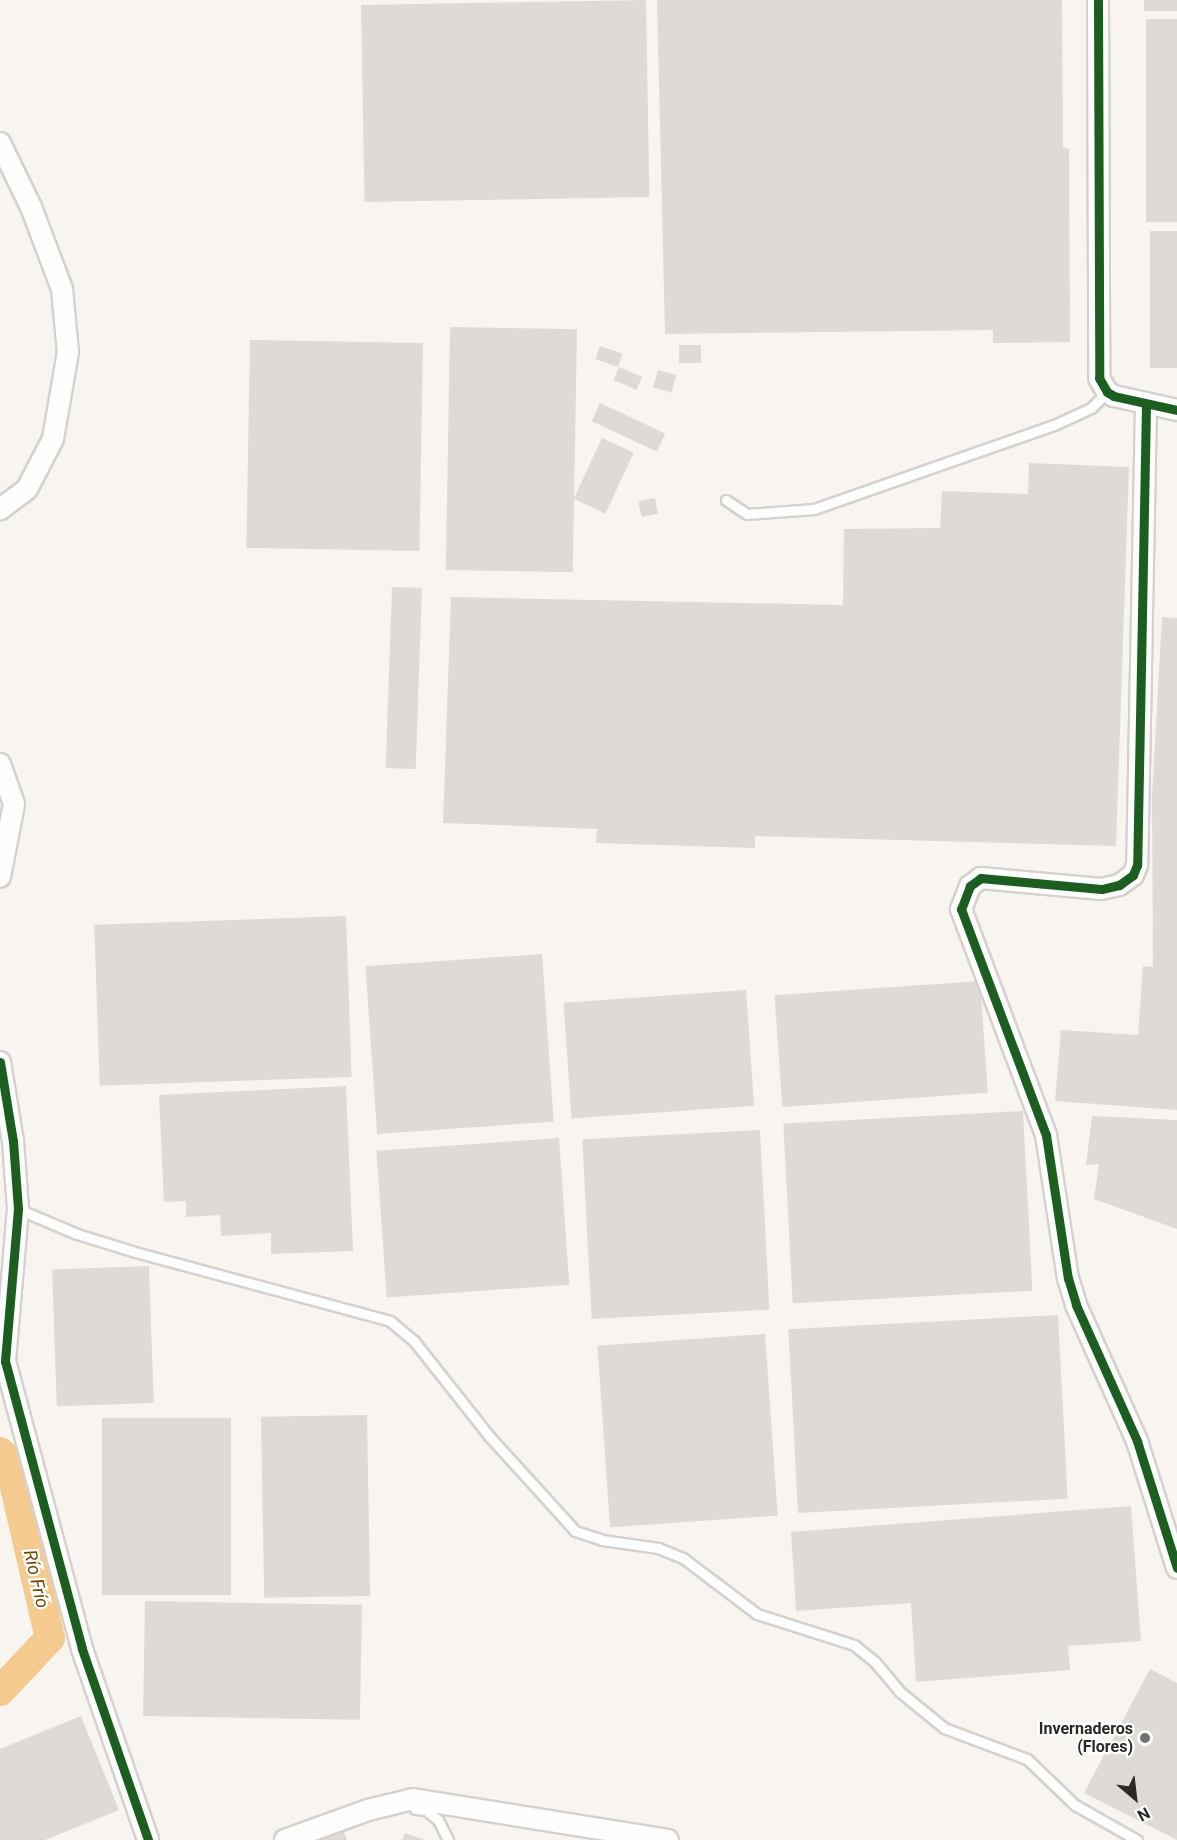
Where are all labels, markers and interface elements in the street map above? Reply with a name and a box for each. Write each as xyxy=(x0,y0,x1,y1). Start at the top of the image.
water label: Río Frío xyxy=(19,1548,53,1610)
place label: Invernaderos (Flores) xyxy=(1039,1719,1133,1757)
marker: Invernaderos (Flores) xyxy=(1138,1731,1152,1745)
north arrow xyxy=(1105,1768,1165,1828)
text: N xyxy=(1134,1803,1153,1825)

